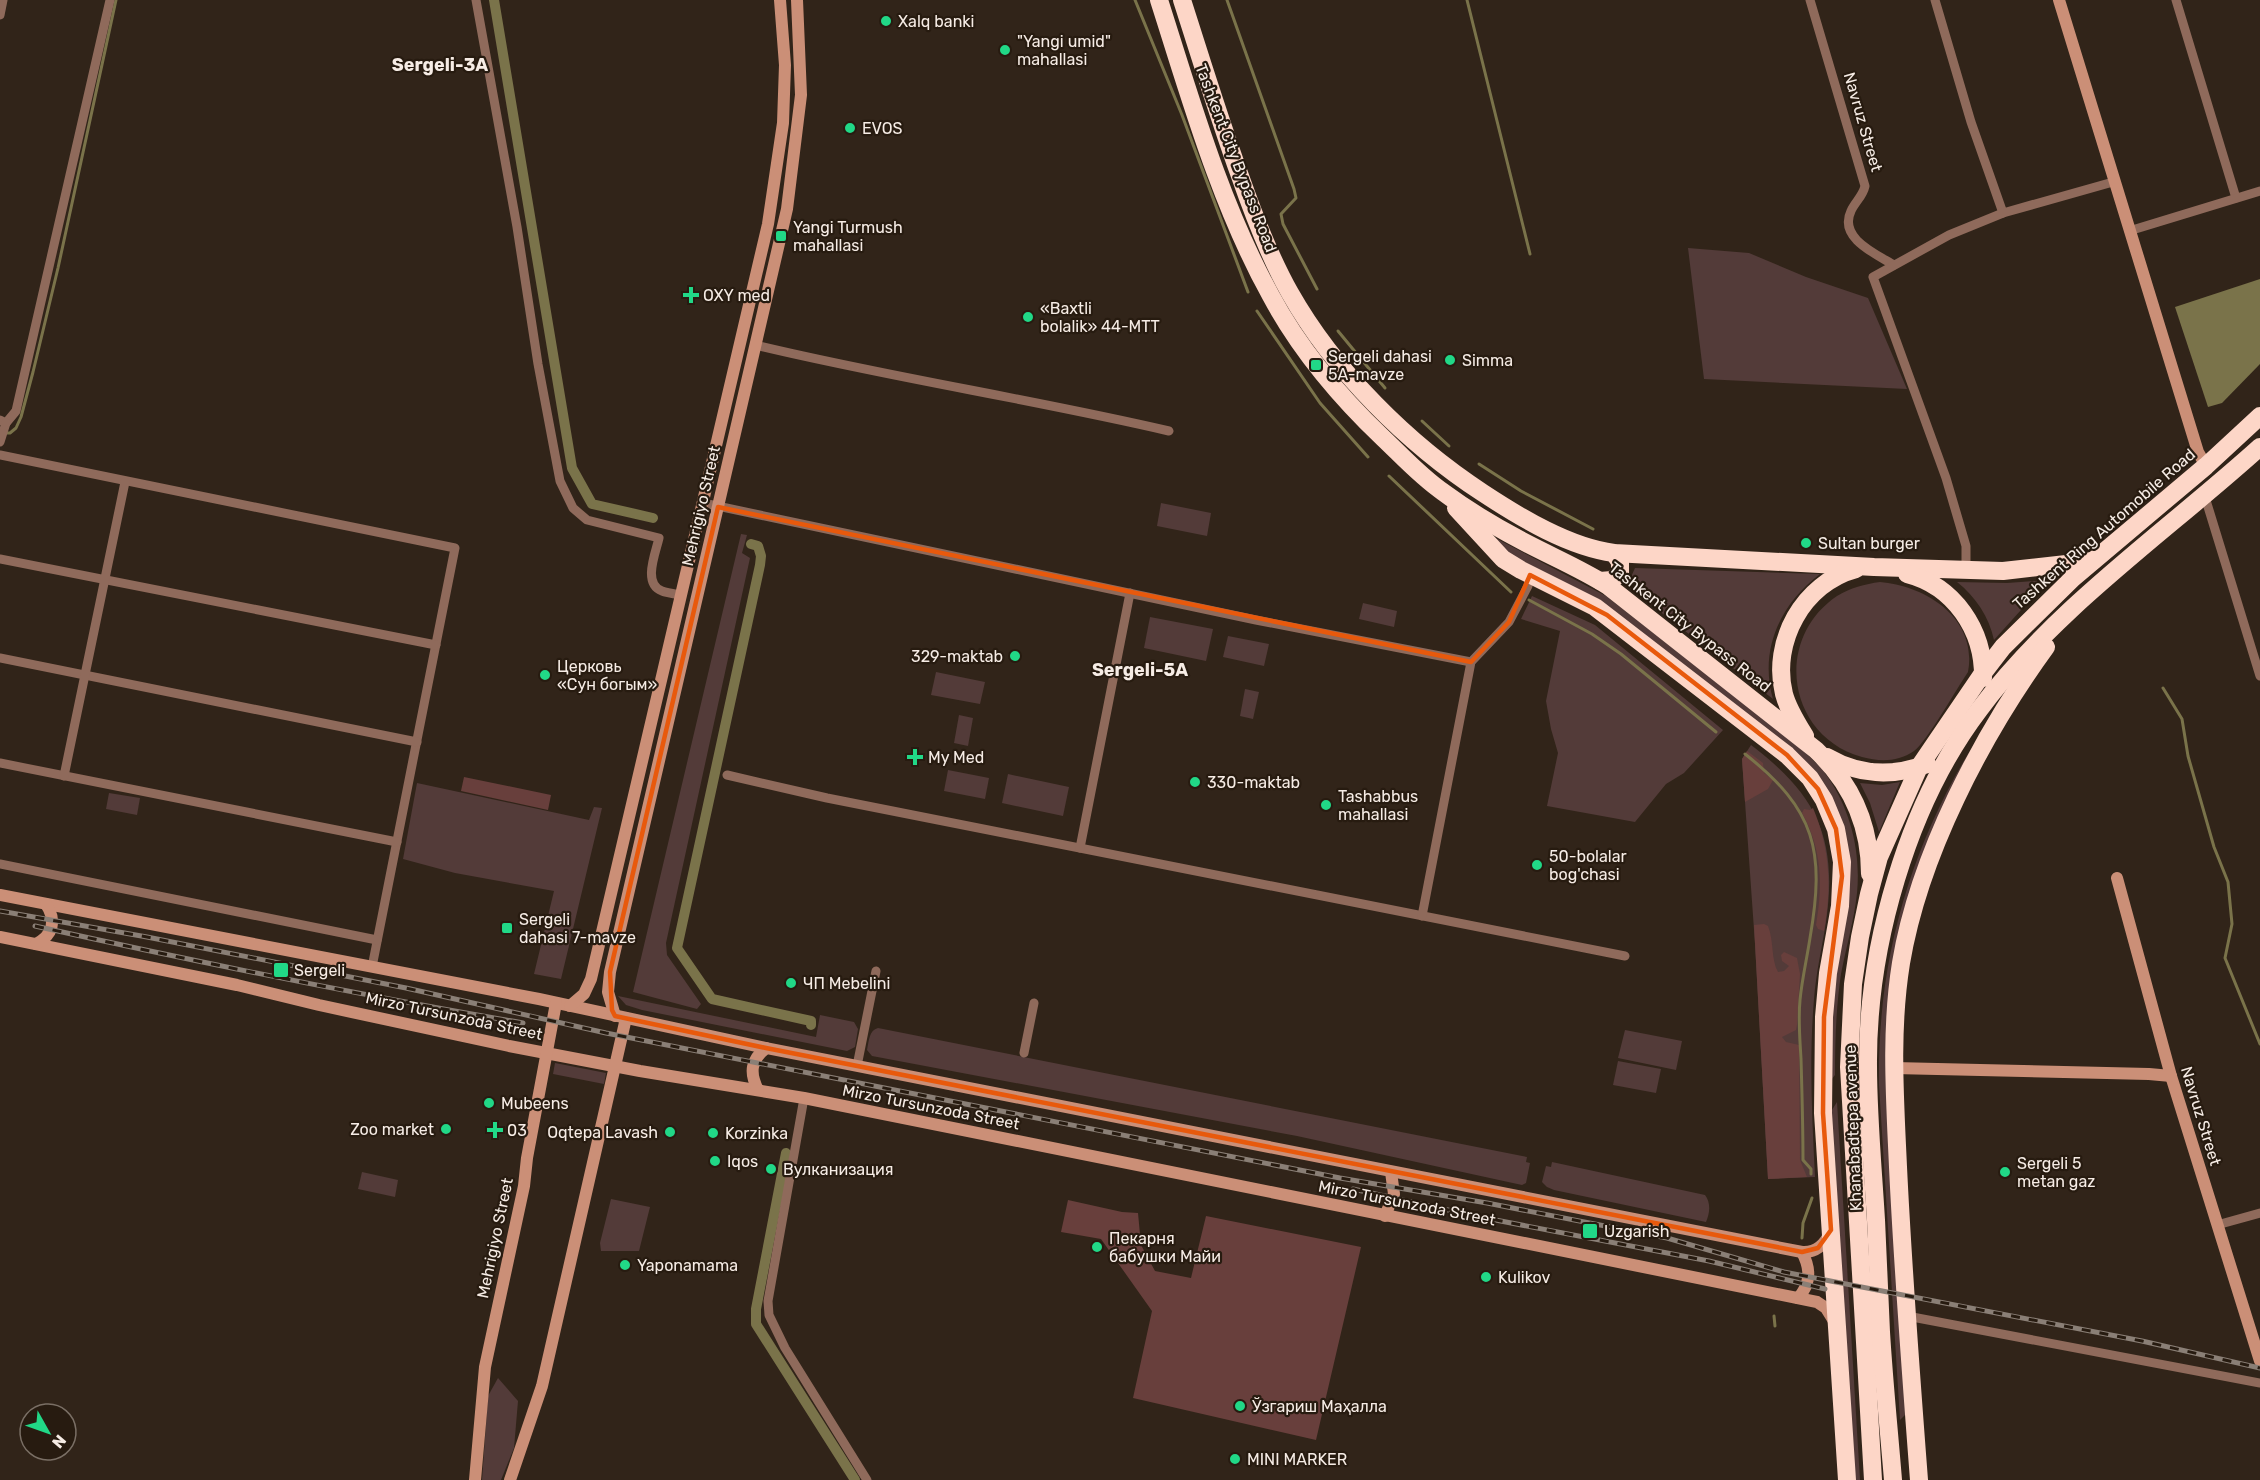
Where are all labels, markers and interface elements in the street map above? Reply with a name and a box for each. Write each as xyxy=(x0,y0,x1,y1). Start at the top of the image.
place label: Xalq banki xyxy=(898,12,974,31)
marker: Xalq banki xyxy=(879,14,893,28)
place label: "Yangi umid" mahallasi xyxy=(1017,32,1111,69)
marker: "Yangi umid" mahallasi xyxy=(998,43,1012,57)
district label: Sergeli-3A xyxy=(392,54,488,76)
street label: Tashkent City Bypass Road xyxy=(1191,61,1281,255)
street label: Navruz Street xyxy=(1840,70,1886,174)
place label: EVOS xyxy=(862,119,903,138)
marker: EVOS xyxy=(843,121,857,135)
place label: Yangi Turmush mahallasi xyxy=(793,218,903,255)
marker: Yangi Turmush mahallasi xyxy=(774,229,788,243)
place label: OXY med xyxy=(703,286,770,305)
marker: OXY med xyxy=(684,288,698,302)
place label: «Baxtli bolalik» 44-MTT xyxy=(1040,299,1160,336)
marker: «Baxtli bolalik» 44-MTT xyxy=(1021,310,1035,324)
place label: Sergeli dahasi 5A-mavze xyxy=(1328,347,1432,384)
place label: Simma xyxy=(1462,351,1513,370)
marker: Simma xyxy=(1443,353,1457,367)
marker: Sergeli dahasi 5A-mavze xyxy=(1309,358,1323,372)
street label: Mehrigiyo Street xyxy=(678,444,724,568)
street label: Tashkent Ring Automobile Road xyxy=(2009,445,2199,613)
place label: Sultan burger xyxy=(1818,534,1920,553)
marker: Sultan burger xyxy=(1799,536,1813,550)
street label: Tashkent City Bypass Road xyxy=(1605,558,1775,696)
place label: 329-maktab xyxy=(911,647,1003,666)
marker: 329-maktab xyxy=(1008,649,1022,663)
place label: Церковь «Сун богым» xyxy=(557,657,657,694)
district label: Sergeli-5A xyxy=(1092,659,1188,681)
marker: Церковь «Сун богым» xyxy=(538,668,552,682)
marker: My Med xyxy=(906,748,924,766)
place label: My Med xyxy=(928,748,984,767)
place label: 330-maktab xyxy=(1207,773,1300,792)
marker: 330-maktab xyxy=(1188,775,1202,789)
place label: Tashabbus mahallasi xyxy=(1338,787,1418,824)
marker: Tashabbus mahallasi xyxy=(1319,798,1333,812)
place label: 50-bolalar bog'chasi xyxy=(1549,847,1627,884)
marker: 50-bolalar bog'chasi xyxy=(1530,858,1544,872)
place label: Sergeli dahasi 7-mavze xyxy=(519,910,636,947)
marker: Sergeli dahasi 7-mavze xyxy=(500,921,514,935)
marker: Sergeli xyxy=(272,961,290,979)
place label: Sergeli xyxy=(294,961,345,980)
place label: ЧП Mebelini xyxy=(803,974,890,993)
marker: ЧП Mebelini xyxy=(784,976,798,990)
street label: Mirzo Tursunzoda Street xyxy=(364,988,544,1044)
street label: Khanabadtepa avenue xyxy=(1841,1044,1865,1212)
street label: Navruz Street xyxy=(2177,1064,2225,1168)
street label: Mirzo Tursunzoda Street xyxy=(841,1080,1021,1134)
place label: Mubeens xyxy=(501,1094,569,1113)
marker: Mubeens xyxy=(482,1096,496,1110)
place label: Zoo market xyxy=(350,1120,434,1139)
place label: 03 xyxy=(507,1121,527,1140)
marker: Zoo market xyxy=(439,1122,453,1136)
marker: 03 xyxy=(488,1123,502,1137)
place label: Oqtepa Lavash xyxy=(547,1123,658,1142)
place label: Korzinka xyxy=(725,1124,788,1143)
marker: Oqtepa Lavash xyxy=(663,1125,677,1139)
marker: Korzinka xyxy=(706,1126,720,1140)
place label: Iqos xyxy=(727,1152,758,1171)
marker: Iqos xyxy=(708,1154,722,1168)
place label: Sergeli 5 metan gaz xyxy=(2017,1154,2095,1191)
place label: Вулканизация xyxy=(783,1160,894,1179)
marker: Вулканизация xyxy=(764,1162,778,1176)
marker: Sergeli 5 metan gaz xyxy=(1998,1165,2012,1179)
street label: Mehrigiyo Street xyxy=(473,1176,517,1300)
street label: Mirzo Tursunzoda Street xyxy=(1317,1176,1497,1230)
marker: Uzgarish xyxy=(1581,1222,1599,1240)
place label: Uzgarish xyxy=(1604,1222,1670,1241)
place label: Пекарня бабушки Майи xyxy=(1109,1229,1221,1266)
marker: Пекарня бабушки Майи xyxy=(1090,1240,1104,1254)
place label: Yaponamama xyxy=(637,1256,738,1275)
marker: Yaponamama xyxy=(618,1258,632,1272)
place label: Kulikov xyxy=(1498,1268,1550,1287)
marker: Kulikov xyxy=(1479,1270,1493,1284)
place label: Ўзгариш Маҳалла xyxy=(1252,1397,1387,1416)
marker: Ўзгариш Маҳалла xyxy=(1233,1399,1247,1413)
north arrow xyxy=(18,1402,78,1462)
text: N xyxy=(48,1431,70,1452)
place label: MINI MARKER xyxy=(1247,1450,1347,1469)
marker: MINI MARKER xyxy=(1228,1452,1242,1466)

